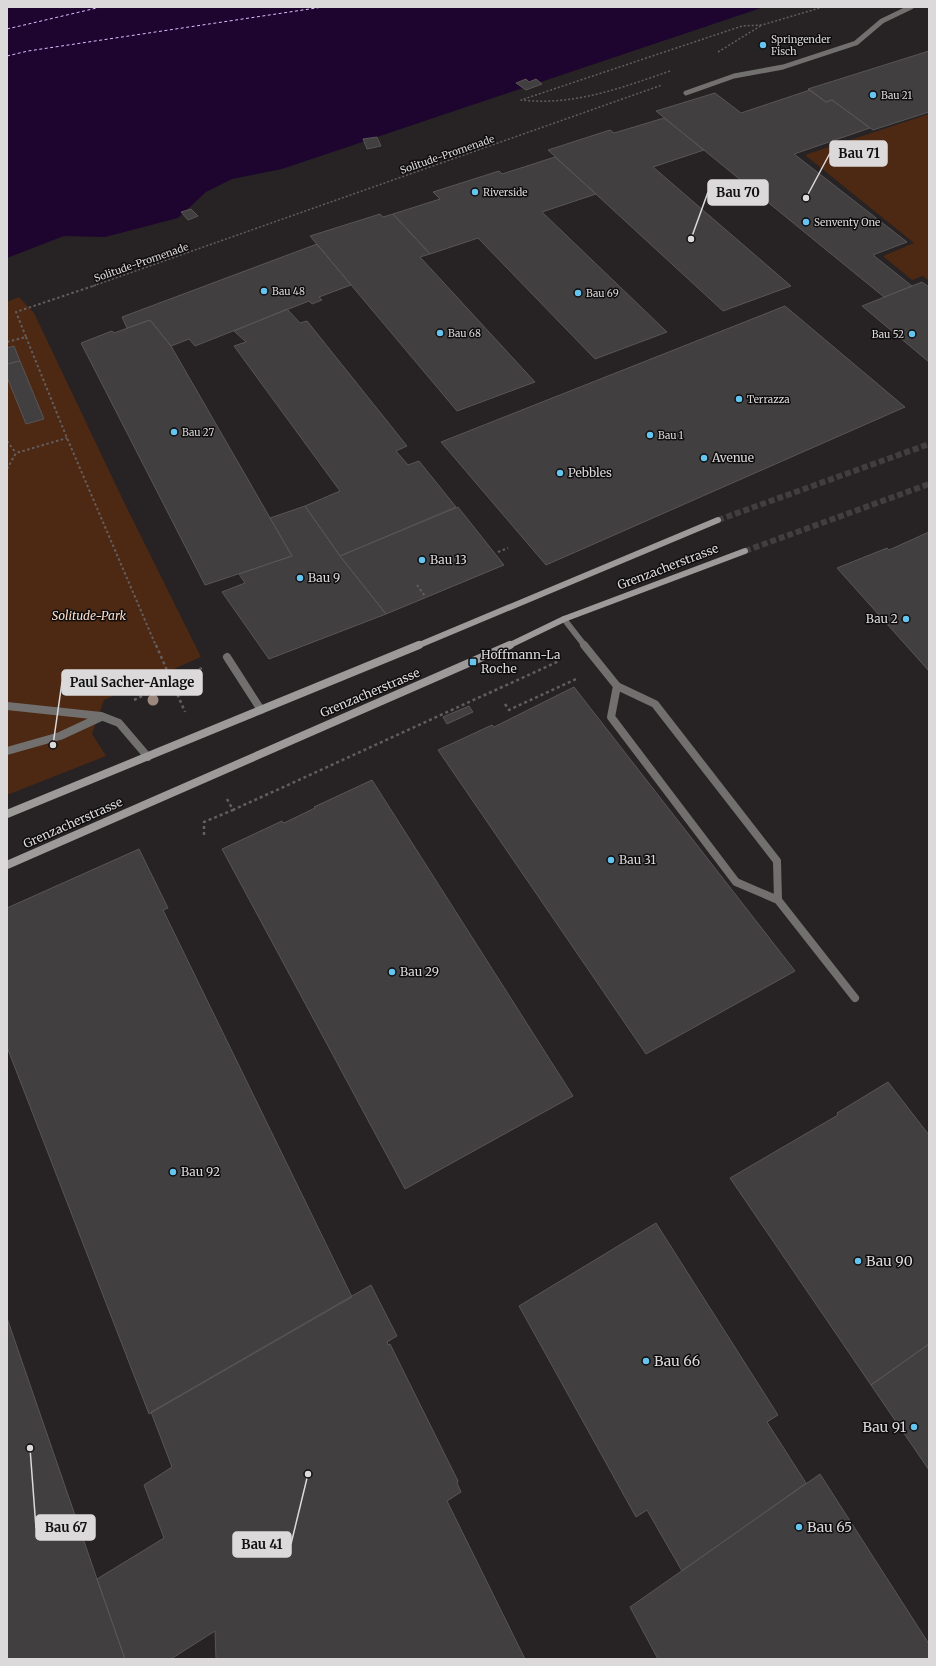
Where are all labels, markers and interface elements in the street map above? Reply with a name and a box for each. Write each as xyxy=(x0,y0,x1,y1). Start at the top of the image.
place label: Springender Fisch xyxy=(771,33,831,58)
marker: Springender Fisch xyxy=(758,40,768,50)
place label: Bau 21 xyxy=(881,89,912,102)
marker: Bau 21 xyxy=(868,90,878,100)
street label: Solitude-Promenade xyxy=(398,132,496,177)
callout: Bau 71 xyxy=(830,141,887,166)
text: Bau 71 xyxy=(838,145,880,162)
callout: Bau 70 xyxy=(708,180,768,205)
text: Bau 70 xyxy=(716,184,760,201)
place label: Riverside xyxy=(483,186,528,199)
marker: Riverside xyxy=(470,187,480,197)
place label: Senventy One xyxy=(814,216,880,229)
marker: Senventy One xyxy=(801,217,811,227)
street label: Solitude-Promenade xyxy=(92,240,190,285)
place label: Bau 48 xyxy=(272,285,305,298)
marker: Bau 48 xyxy=(259,286,269,296)
place label: Bau 69 xyxy=(586,287,619,300)
marker: Bau 69 xyxy=(573,288,583,298)
place label: Bau 68 xyxy=(448,327,481,340)
marker: Bau 68 xyxy=(435,328,445,338)
place label: Bau 52 xyxy=(872,328,904,341)
marker: Bau 52 xyxy=(907,329,917,339)
place label: Terrazza xyxy=(747,393,790,406)
marker: Terrazza xyxy=(734,394,744,404)
place label: Bau 27 xyxy=(182,426,214,439)
marker: Bau 27 xyxy=(169,427,179,437)
place label: Bau 1 xyxy=(658,429,684,442)
marker: Bau 1 xyxy=(645,430,655,440)
place label: Avenue xyxy=(711,450,754,465)
marker: Avenue xyxy=(699,453,709,463)
place label: Pebbles xyxy=(568,465,612,480)
marker: Pebbles xyxy=(555,468,565,478)
street label: Grenzacherstrasse xyxy=(615,540,720,593)
place label: Bau 13 xyxy=(430,552,467,567)
marker: Bau 13 xyxy=(417,555,427,565)
place label: Bau 9 xyxy=(308,570,340,585)
marker: Bau 9 xyxy=(295,573,305,583)
park label: Solitude-Park xyxy=(52,608,127,623)
place label: Bau 2 xyxy=(866,611,898,626)
marker: Bau 2 xyxy=(901,614,911,624)
place label: Hoffmann-La Roche xyxy=(481,647,561,676)
marker: Hoffmann-La Roche xyxy=(468,657,478,667)
street label: Grenzacherstrasse xyxy=(318,665,422,720)
callout: Paul Sacher-Anlage xyxy=(62,670,202,695)
text: Paul Sacher-Anlage xyxy=(70,674,194,691)
street label: Grenzacherstrasse xyxy=(21,794,125,851)
place label: Bau 31 xyxy=(619,852,656,867)
marker: Bau 31 xyxy=(606,855,616,865)
place label: Bau 29 xyxy=(400,964,439,979)
marker: Bau 29 xyxy=(387,967,397,977)
place label: Bau 92 xyxy=(181,1164,220,1179)
marker: Bau 92 xyxy=(168,1167,178,1177)
place label: Bau 90 xyxy=(866,1252,913,1270)
marker: Bau 90 xyxy=(853,1256,863,1266)
place label: Bau 66 xyxy=(654,1352,700,1370)
marker: Bau 66 xyxy=(641,1356,651,1366)
place label: Bau 91 xyxy=(863,1418,906,1436)
marker: Bau 91 xyxy=(909,1422,919,1432)
callout: Bau 67 xyxy=(36,1515,95,1540)
place label: Bau 65 xyxy=(807,1518,852,1536)
text: Bau 67 xyxy=(45,1519,87,1536)
marker: Bau 65 xyxy=(794,1522,804,1532)
callout: Bau 41 xyxy=(233,1532,291,1557)
text: Bau 41 xyxy=(241,1536,283,1553)

